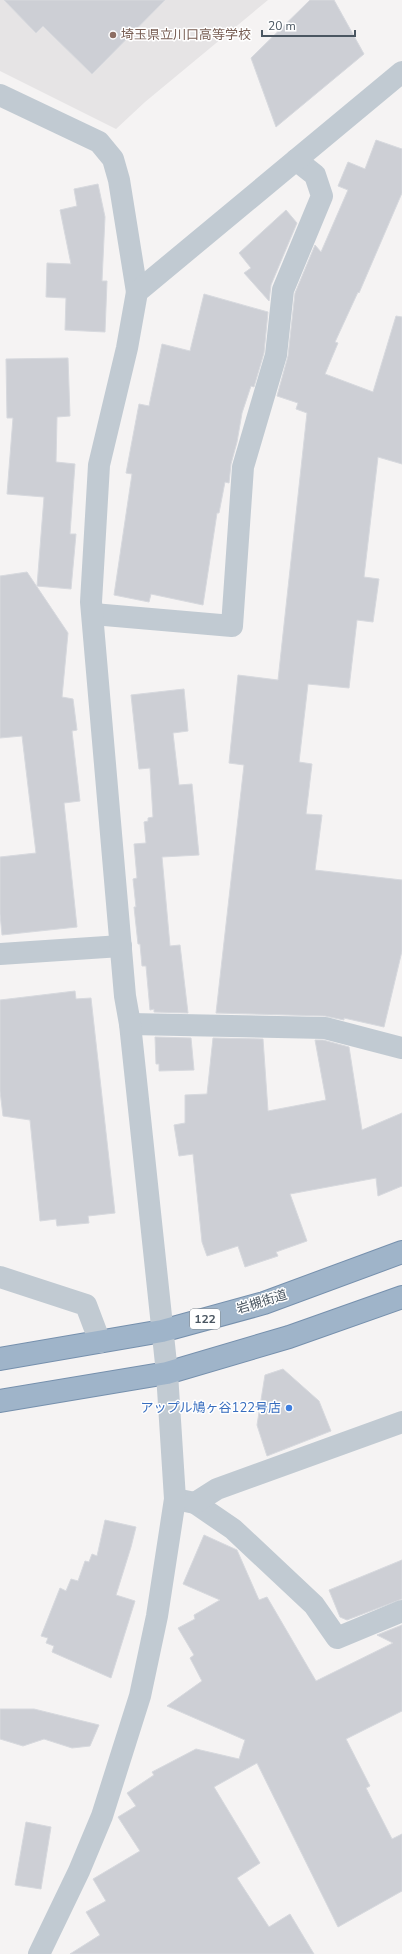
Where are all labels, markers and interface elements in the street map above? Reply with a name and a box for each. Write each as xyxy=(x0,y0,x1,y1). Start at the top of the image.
scale bar xyxy=(262,12,355,38)
text: 20 m xyxy=(268,18,296,34)
place label: 埼玉県立川口高等学校 xyxy=(121,26,251,44)
marker: 埼玉県立川口高等学校 xyxy=(108,30,118,40)
street label: 岩槻街道 xyxy=(234,1286,290,1318)
road number: 122 xyxy=(190,1309,220,1329)
place label: アップル鳩ヶ谷122号店 xyxy=(141,1399,281,1417)
marker: アップル鳩ヶ谷122号店 xyxy=(284,1403,294,1413)

